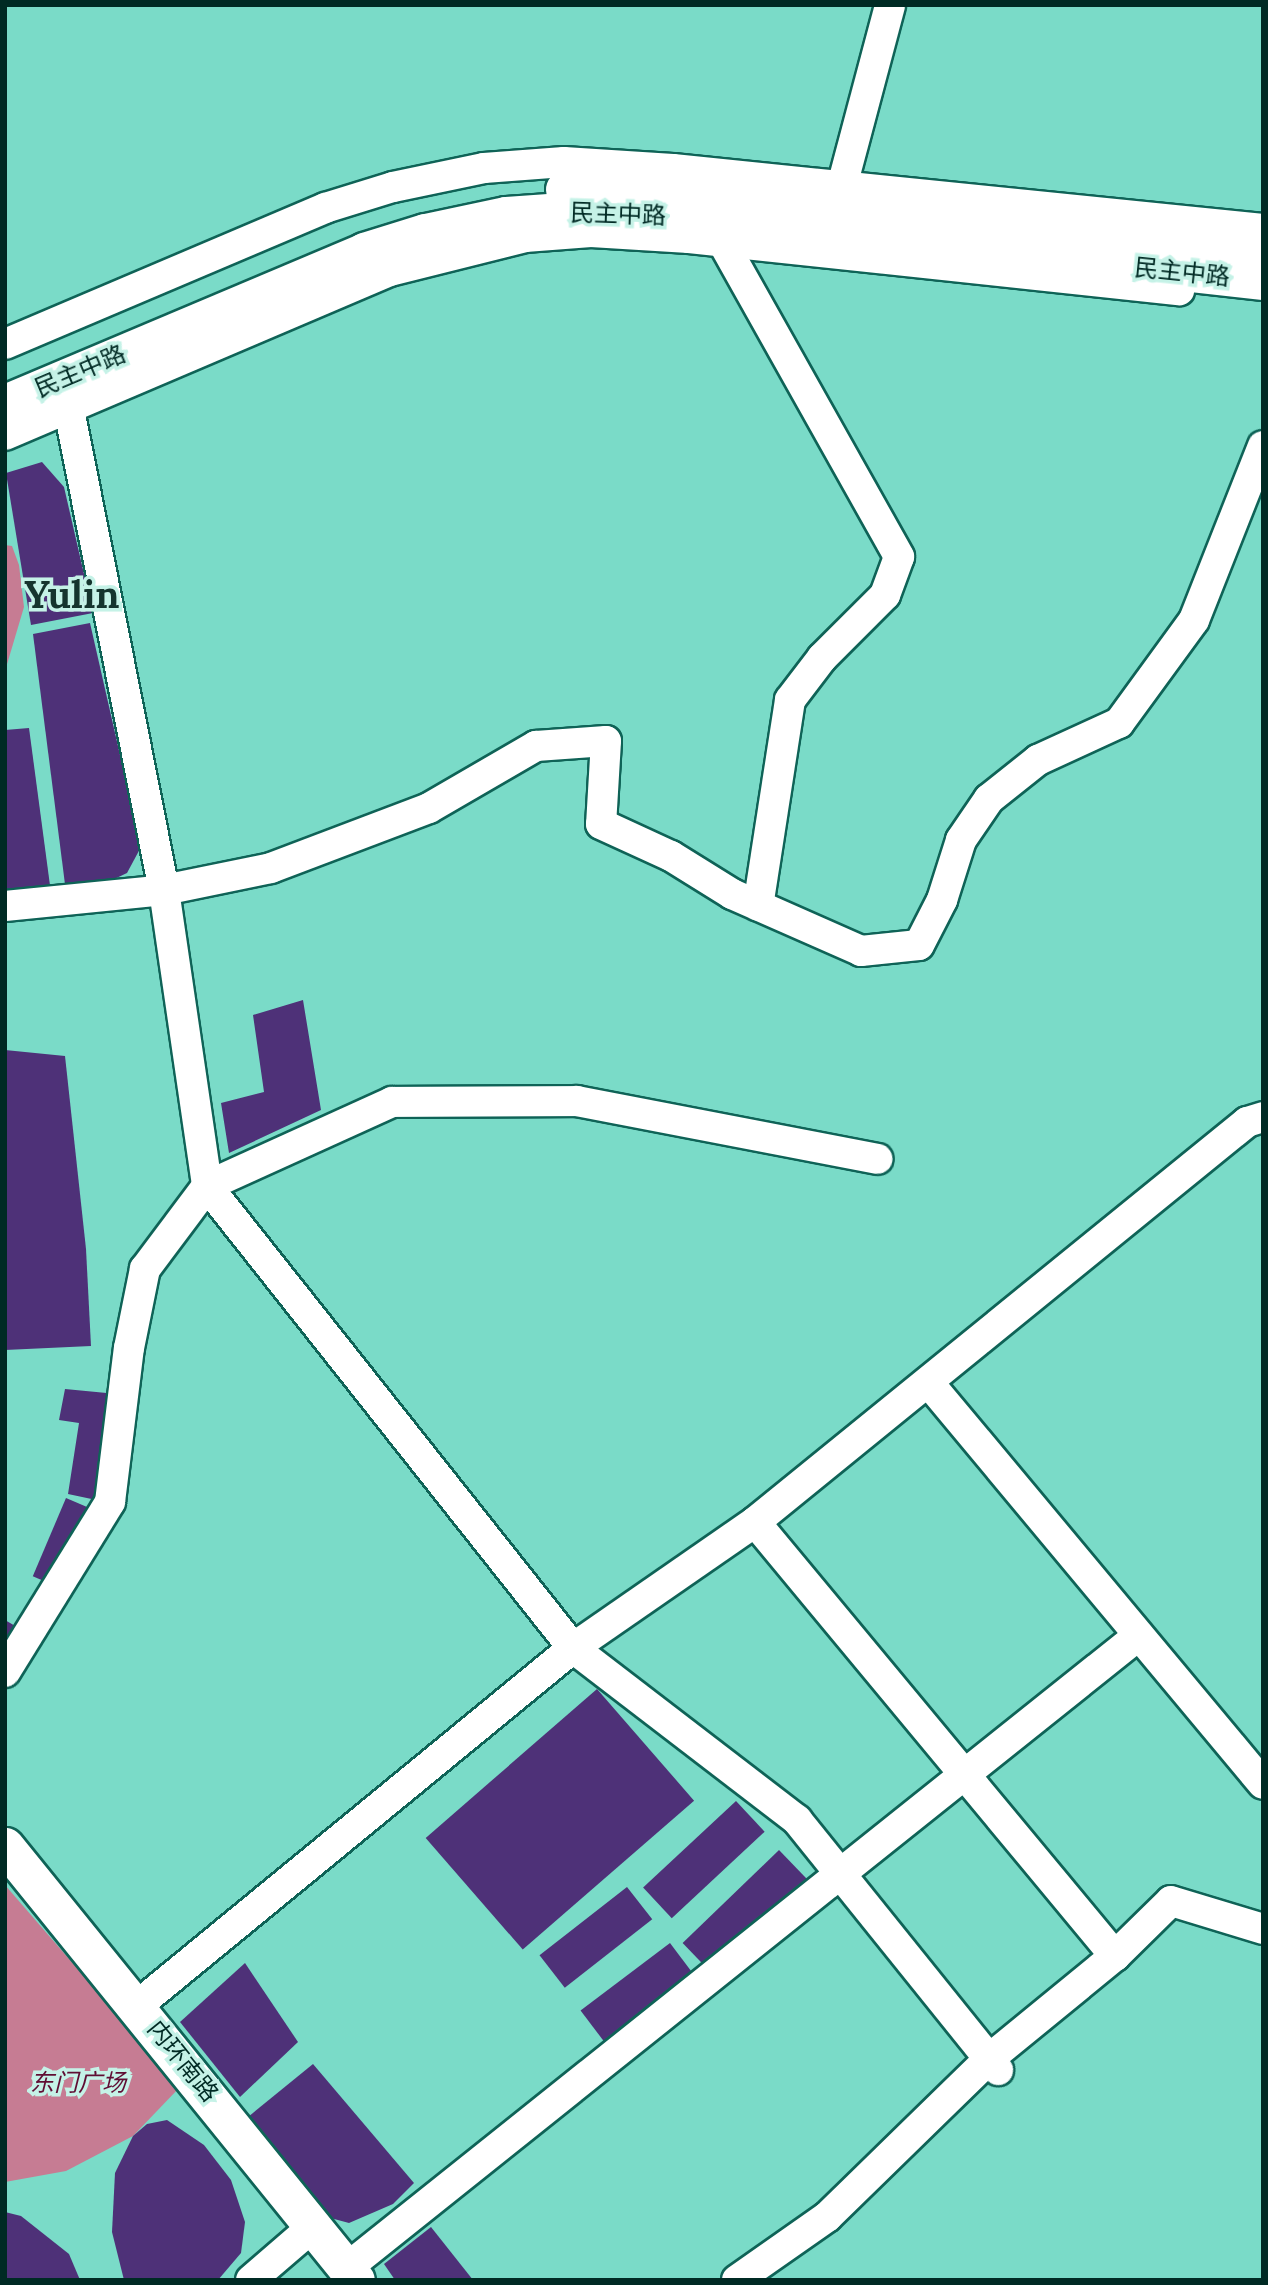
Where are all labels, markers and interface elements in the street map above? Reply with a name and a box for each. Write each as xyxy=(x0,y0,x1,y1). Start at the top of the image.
street label: 民主中路 xyxy=(570,198,666,230)
street label: 民主中路 xyxy=(1133,253,1231,291)
street label: 民主中路 xyxy=(30,339,130,403)
district label: Yulin xyxy=(24,572,120,618)
street label: 内环南路 xyxy=(142,2015,224,2107)
park label: 东门广场 xyxy=(30,2069,126,2097)

